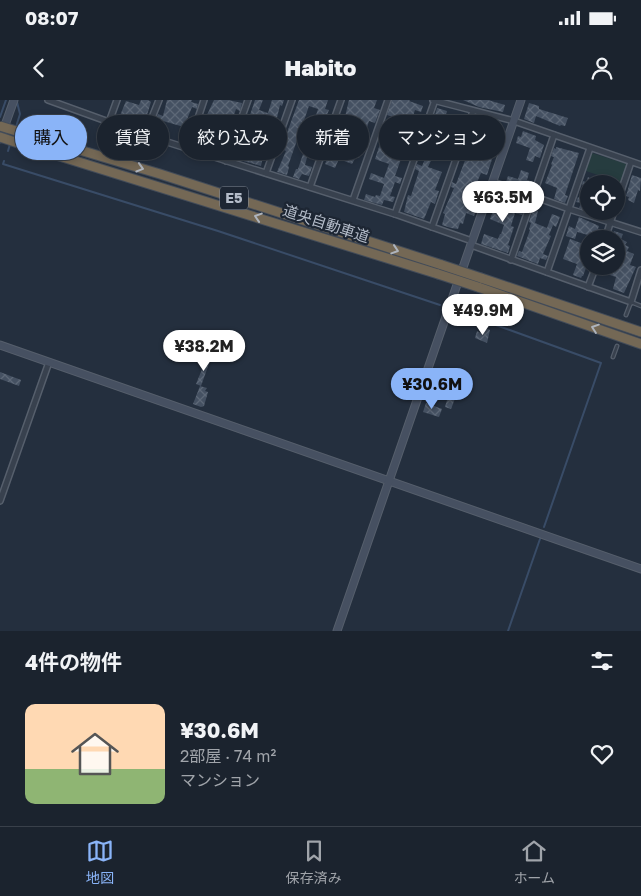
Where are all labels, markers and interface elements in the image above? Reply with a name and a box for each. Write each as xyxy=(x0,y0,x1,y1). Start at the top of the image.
text: 08:07 xyxy=(25,6,78,29)
icon: back xyxy=(25,54,53,82)
text: Habito xyxy=(285,54,356,81)
icon: person xyxy=(588,54,616,82)
chip: 購入 xyxy=(15,115,87,160)
chip: 賃貸 xyxy=(97,115,169,160)
chip: 絞り込み xyxy=(179,115,287,160)
chip: 新着 xyxy=(297,115,369,160)
chip: マンション xyxy=(379,115,505,160)
one-way arrow xyxy=(135,163,144,173)
map controls xyxy=(580,175,625,275)
button: locate xyxy=(580,175,625,220)
pin: ¥63.5M xyxy=(462,180,544,223)
road number: E5 xyxy=(220,186,248,210)
text: ¥63.5M xyxy=(473,187,533,207)
street label: 道央自動車道 xyxy=(281,201,372,246)
one-way arrow xyxy=(255,213,263,223)
button: layers xyxy=(580,230,625,275)
one-way arrow xyxy=(390,244,399,254)
pin: ¥49.9M xyxy=(442,294,524,336)
text: ¥49.9M xyxy=(453,300,513,320)
one-way arrow xyxy=(591,324,600,334)
pin: ¥38.2M xyxy=(163,330,245,372)
text: ¥38.2M xyxy=(174,336,234,356)
pin: ¥30.6M xyxy=(391,368,473,410)
text: ¥30.6M xyxy=(402,374,462,394)
icon: filters xyxy=(588,647,616,675)
text: 4件の物件 xyxy=(25,649,122,675)
text: ¥30.6M xyxy=(180,717,259,743)
icon: home xyxy=(65,724,125,784)
icon: heart xyxy=(588,740,616,768)
text: 2部屋 · 74 m² xyxy=(180,746,276,766)
text: マンション xyxy=(180,770,260,790)
tab: 地図 xyxy=(86,837,114,887)
tab: 保存済み xyxy=(286,837,342,887)
tab: ホーム xyxy=(513,837,555,887)

